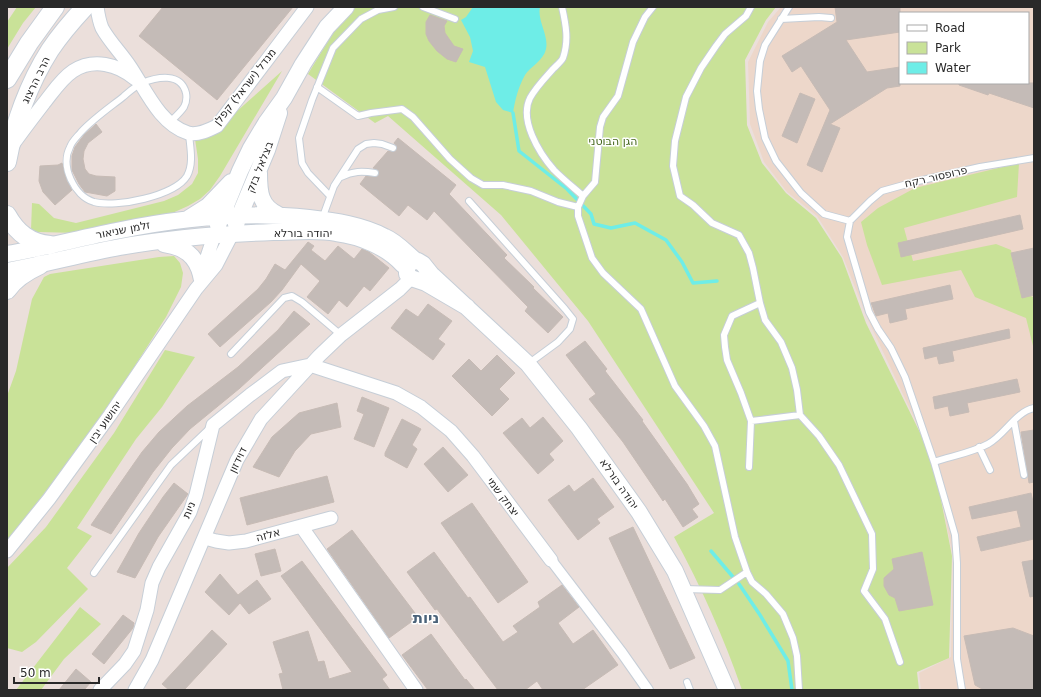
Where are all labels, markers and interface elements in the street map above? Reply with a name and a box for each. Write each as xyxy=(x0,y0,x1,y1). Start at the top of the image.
legend xyxy=(899,12,1029,84)
text: Road xyxy=(935,21,965,35)
text: Park xyxy=(935,41,961,55)
street label: מנדל (ישראל) קפלן xyxy=(211,46,279,128)
street label: הרב הרצוג xyxy=(19,54,53,106)
text: Water xyxy=(935,61,971,75)
park label: הגן הבוטני xyxy=(589,135,637,148)
street label: בצלאל בזק xyxy=(244,139,276,195)
street label: פרופסור רקח xyxy=(903,163,969,191)
street label: זלמן שניאור xyxy=(95,218,152,242)
street label: יהודה בורלא xyxy=(274,227,332,240)
street label: יהושוע יבין xyxy=(86,399,124,445)
street label: דוידזון xyxy=(226,445,250,475)
street label: יהודה בורלא xyxy=(597,456,641,512)
street label: יצחק שמי xyxy=(484,475,522,519)
street label: ניות xyxy=(180,500,198,520)
street label: אלזה xyxy=(254,526,282,544)
district label: ניות xyxy=(413,609,439,627)
scale bar xyxy=(14,659,99,685)
text: 50 m xyxy=(20,666,51,680)

